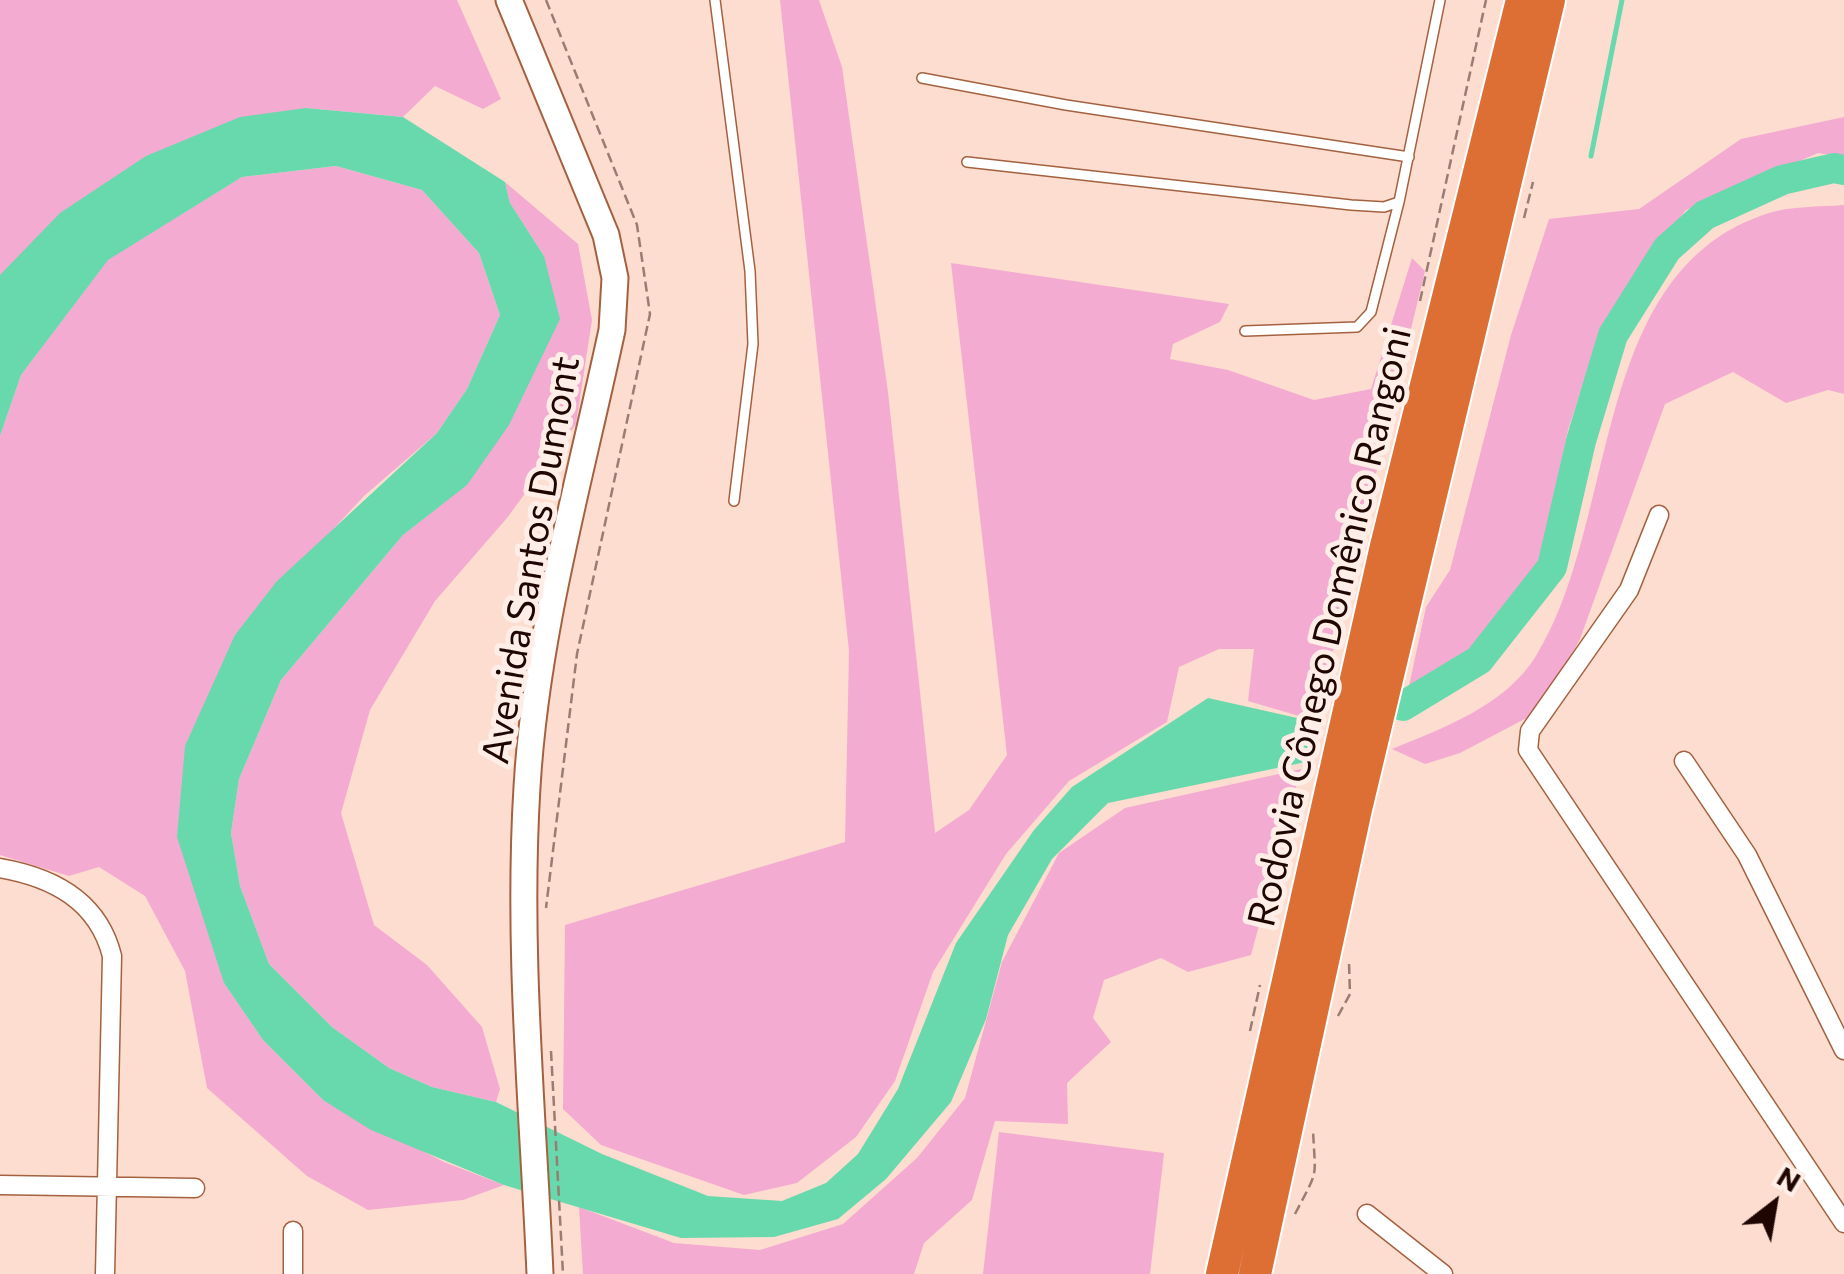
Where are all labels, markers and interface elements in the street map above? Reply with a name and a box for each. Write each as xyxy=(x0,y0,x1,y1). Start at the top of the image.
street label: Rodovia Cônego Domênico Rangoni xyxy=(1239,323,1421,931)
street label: Avenida Santos Dumont xyxy=(473,353,589,767)
north arrow xyxy=(1724,1154,1824,1254)
text: N xyxy=(1772,1158,1807,1198)

